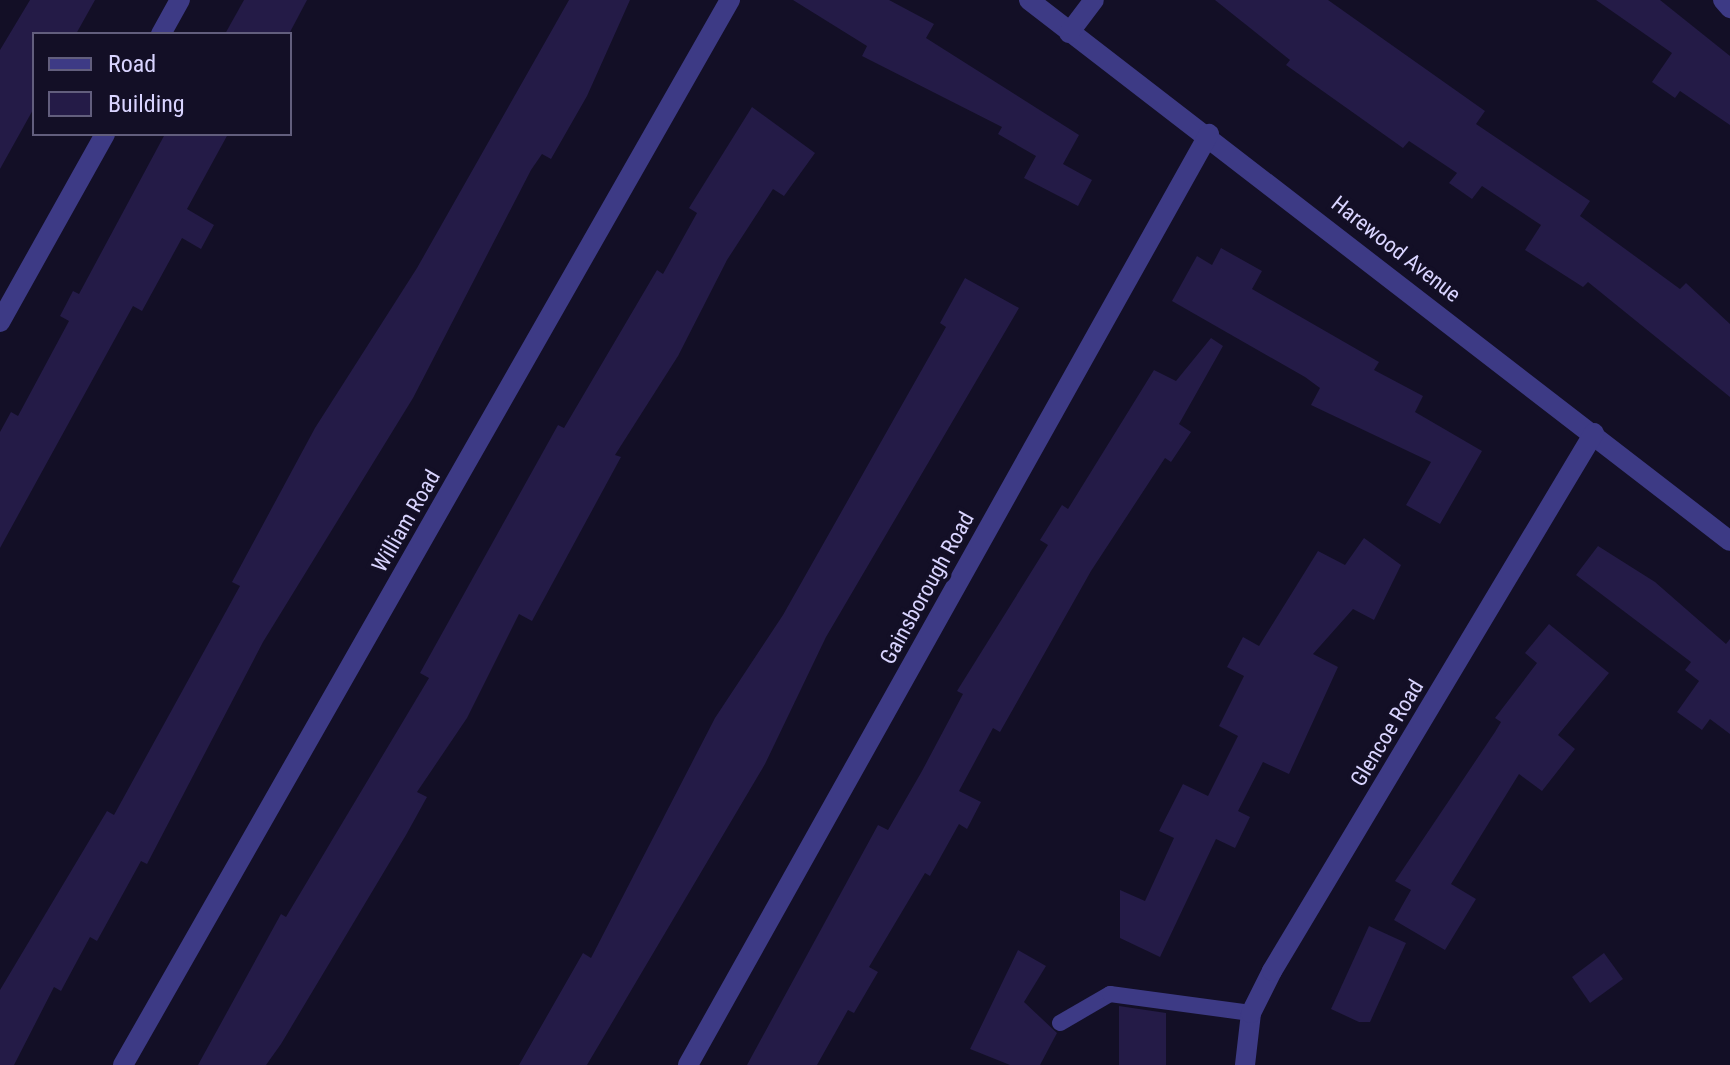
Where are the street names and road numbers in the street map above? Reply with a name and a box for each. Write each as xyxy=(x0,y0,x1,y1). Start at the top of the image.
street label: Harewood Avenue xyxy=(1326,190,1466,308)
street label: William Road xyxy=(366,465,446,577)
street label: Gainsborough Road xyxy=(874,507,980,669)
street label: Glencoe Road xyxy=(1345,675,1429,791)

